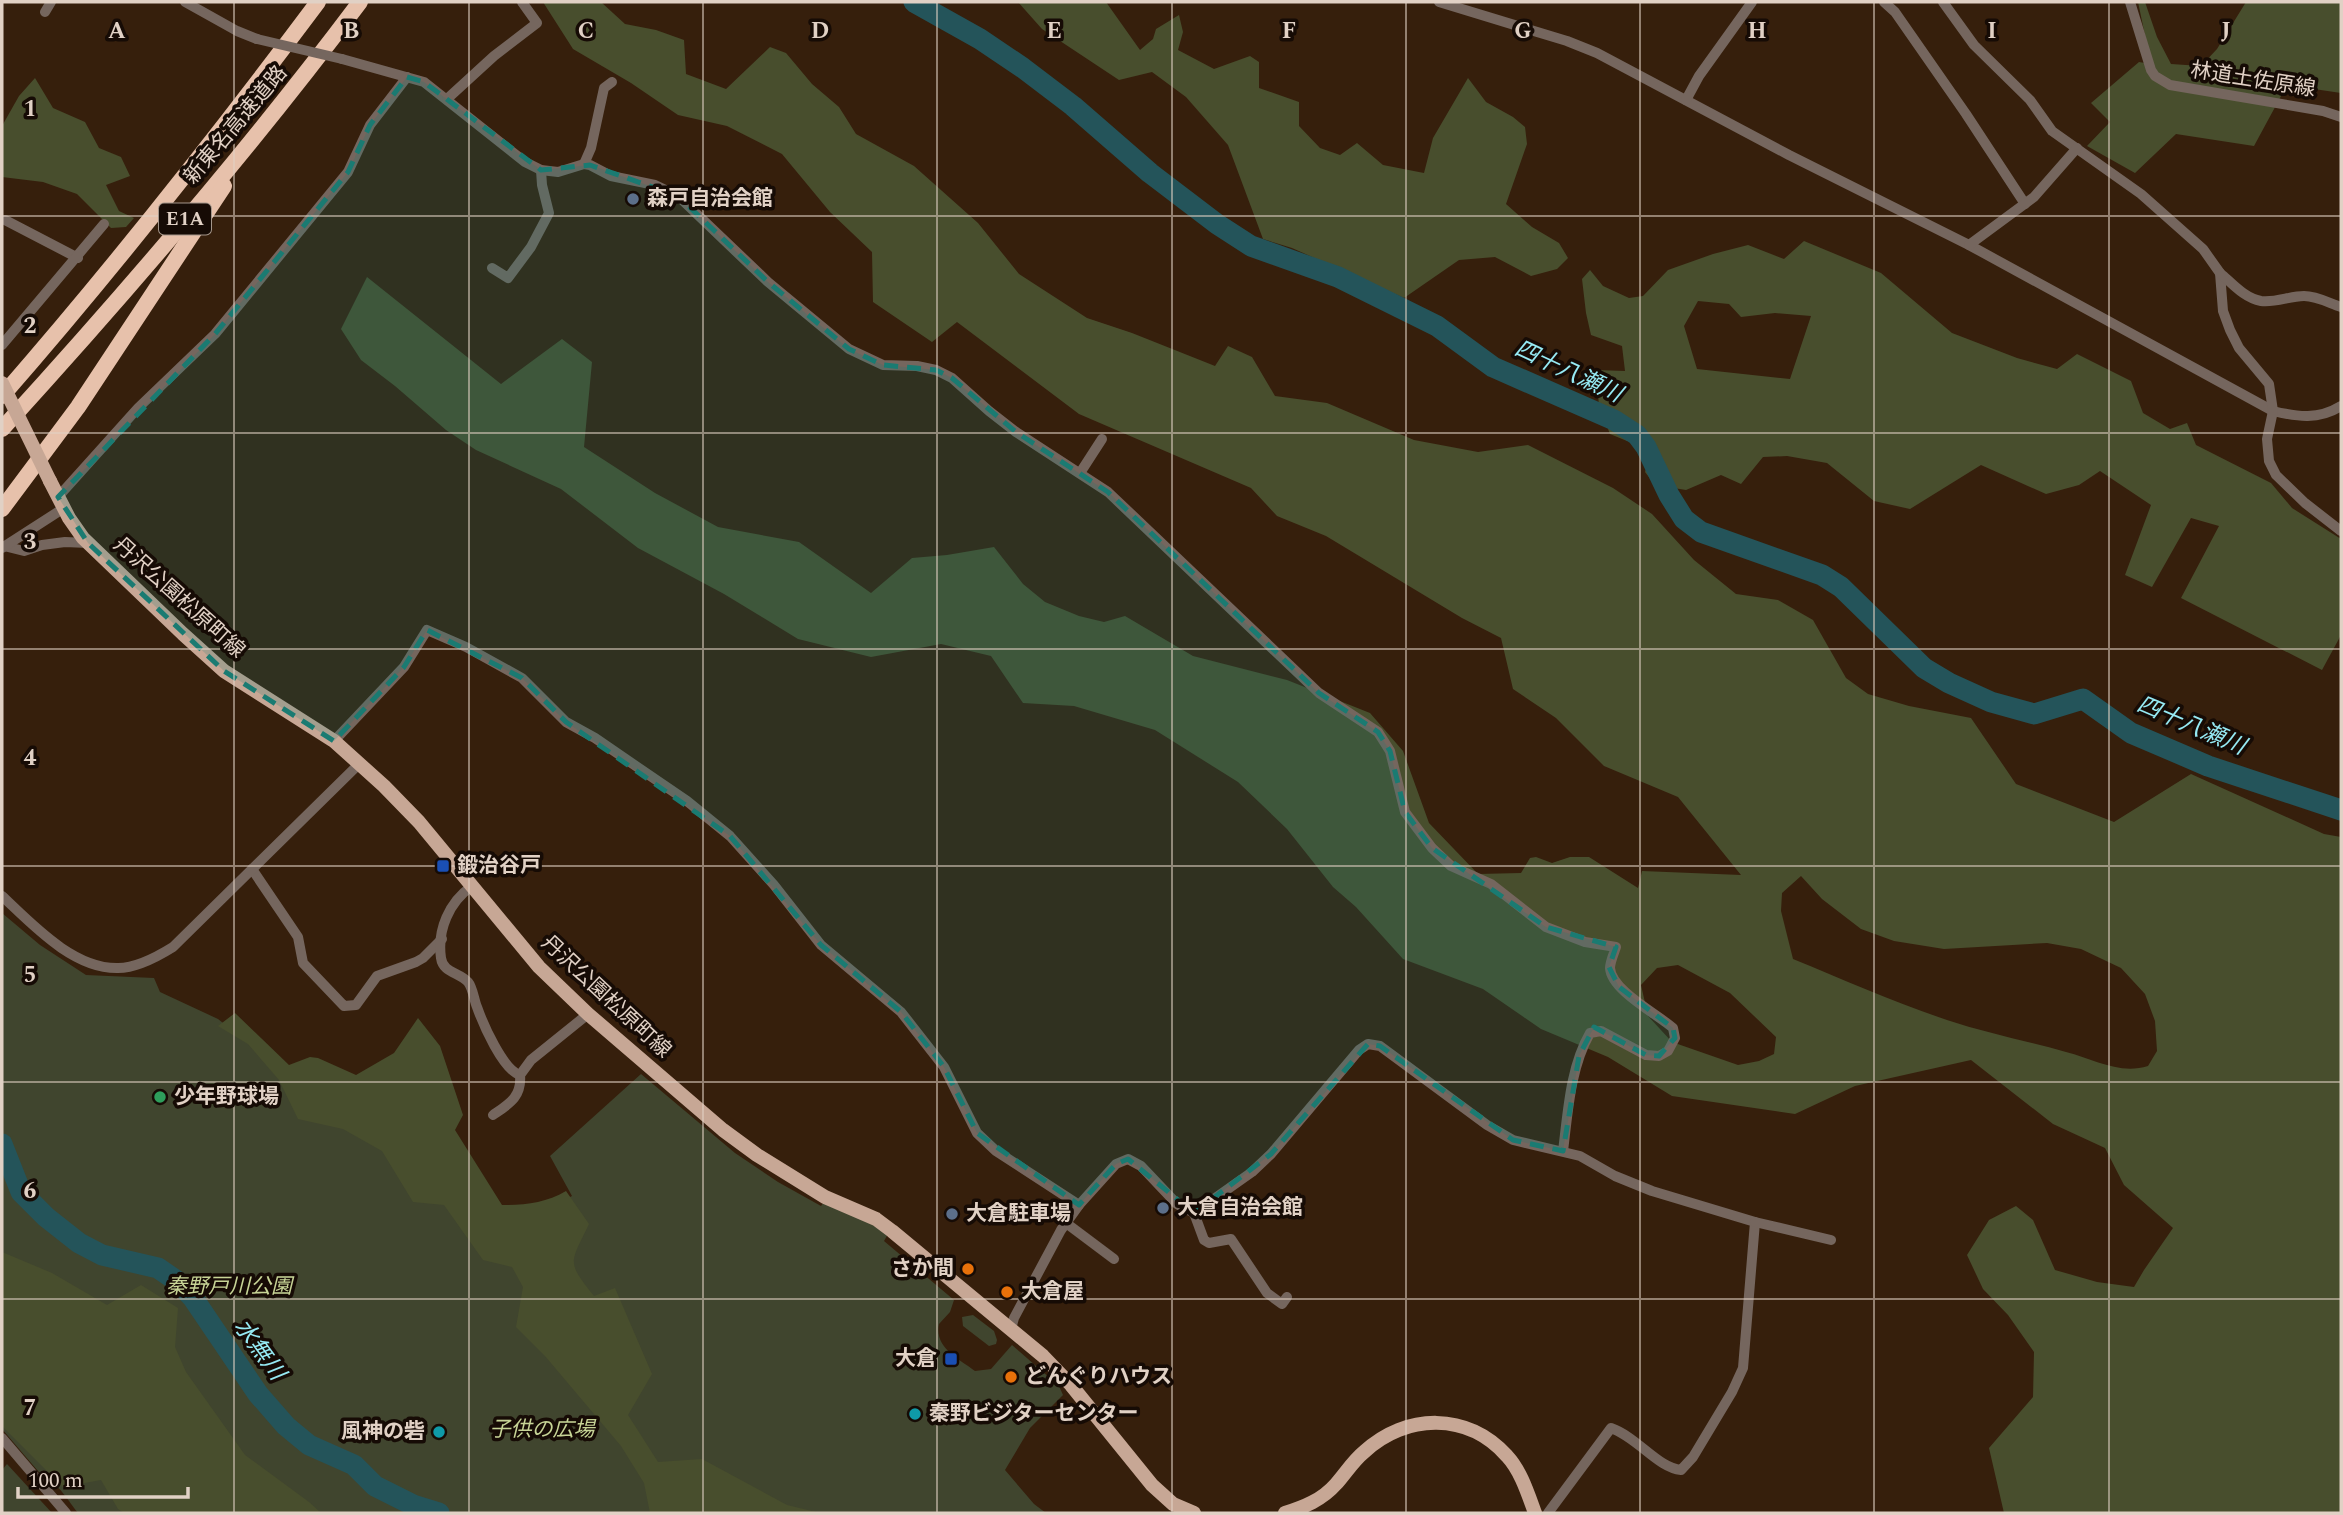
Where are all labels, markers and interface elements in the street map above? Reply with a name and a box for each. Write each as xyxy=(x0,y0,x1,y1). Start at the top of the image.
text: A xyxy=(108,14,126,49)
text: B xyxy=(343,14,359,49)
text: C xyxy=(578,14,594,49)
text: D xyxy=(811,14,829,49)
text: E xyxy=(1046,14,1062,49)
text: F xyxy=(1282,14,1296,49)
text: G xyxy=(1514,14,1532,49)
text: H xyxy=(1747,14,1767,49)
text: I xyxy=(1987,14,1997,49)
text: J xyxy=(2221,14,2231,49)
street label: 林道土佐原線 xyxy=(2188,54,2318,106)
street label: 新東名高速道路 xyxy=(176,58,296,192)
text: 1 xyxy=(24,92,36,127)
place label: 森戸自治会館 xyxy=(647,183,773,215)
marker: 森戸自治会館 xyxy=(625,191,641,207)
road number: E1A xyxy=(159,204,211,234)
text: 2 xyxy=(24,309,37,344)
water label: 四十八瀬川 xyxy=(1508,332,1630,413)
text: 3 xyxy=(24,525,37,560)
street label: 丹沢公園松原町線 xyxy=(106,530,252,666)
water label: 四十八瀬川 xyxy=(2131,687,2254,766)
text: 4 xyxy=(24,741,37,776)
place label: 鍛治谷戸 xyxy=(457,850,541,882)
marker: 鍛治谷戸 xyxy=(435,858,451,874)
street label: 丹沢公園松原町線 xyxy=(534,928,678,1066)
text: 5 xyxy=(24,958,36,993)
place label: 少年野球場 xyxy=(174,1081,279,1113)
marker: 少年野球場 xyxy=(152,1089,168,1105)
text: 6 xyxy=(24,1174,37,1209)
place label: 大倉自治会館 xyxy=(1177,1192,1303,1224)
place label: 大倉駐車場 xyxy=(966,1198,1071,1230)
marker: 大倉自治会館 xyxy=(1155,1200,1171,1216)
marker: 大倉駐車場 xyxy=(944,1206,960,1222)
place label: さか間 xyxy=(891,1253,954,1285)
marker: さか間 xyxy=(960,1261,976,1277)
park label: 秦野戸川公園 xyxy=(166,1271,295,1303)
place label: 大倉屋 xyxy=(1021,1276,1084,1308)
marker: 大倉屋 xyxy=(999,1284,1015,1300)
water label: 水無川 xyxy=(225,1312,295,1391)
place label: 大倉 xyxy=(895,1343,937,1375)
marker: 大倉 xyxy=(943,1351,959,1367)
place label: どんぐりハウス xyxy=(1025,1361,1172,1393)
marker: どんぐりハウス xyxy=(1003,1369,1019,1385)
text: 7 xyxy=(24,1391,36,1426)
place label: 秦野ビジターセンター xyxy=(929,1398,1139,1430)
marker: 秦野ビジターセンター xyxy=(907,1406,923,1422)
park label: 子供の広場 xyxy=(490,1414,596,1446)
place label: 風神の砦 xyxy=(341,1416,425,1448)
marker: 風神の砦 xyxy=(431,1424,447,1440)
scale bar xyxy=(18,1456,187,1500)
text: 100 m xyxy=(28,1465,83,1497)

